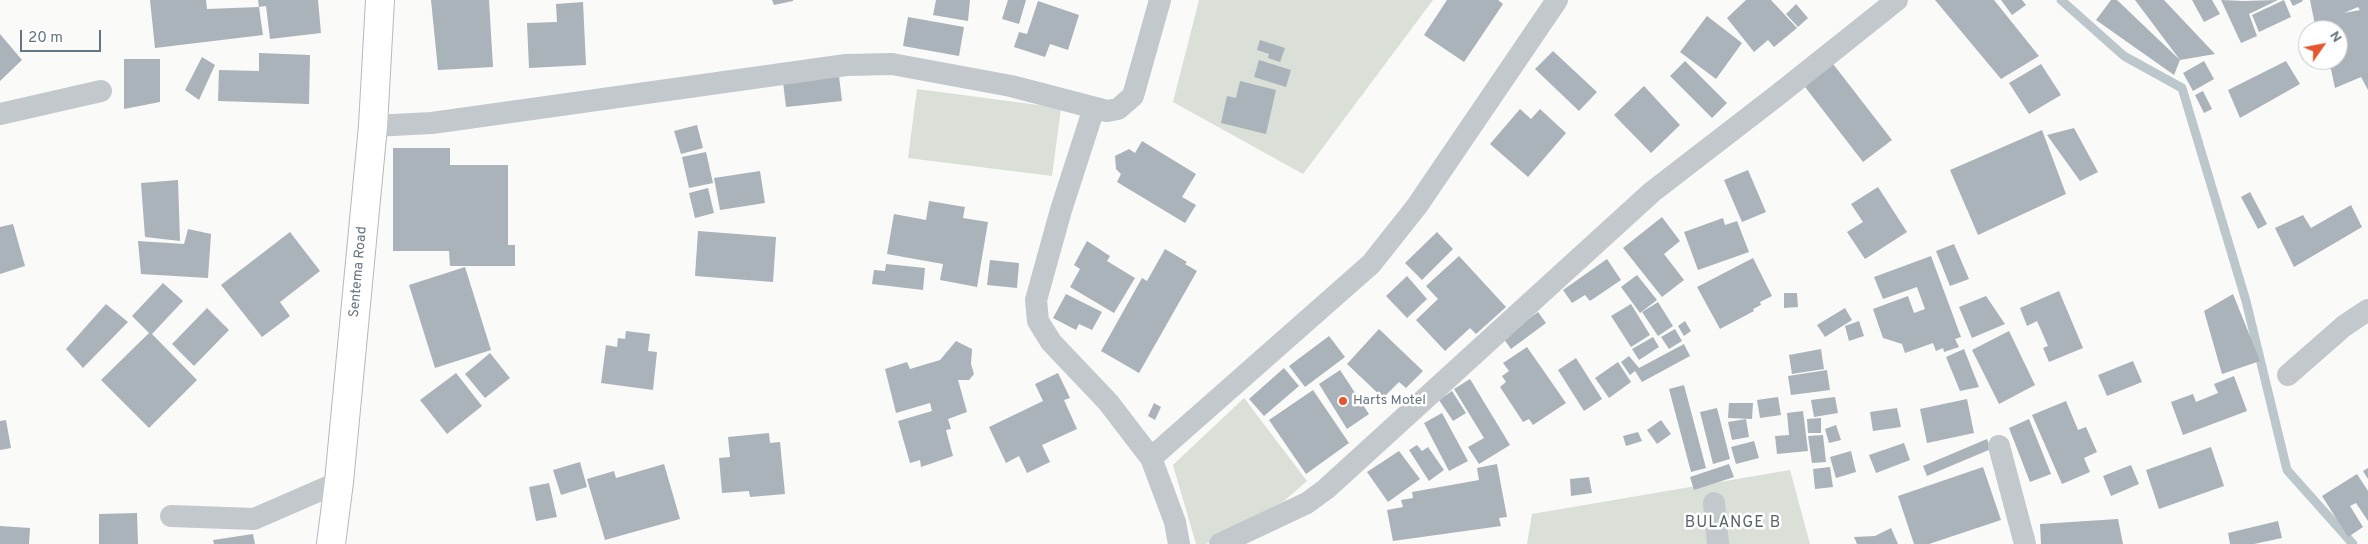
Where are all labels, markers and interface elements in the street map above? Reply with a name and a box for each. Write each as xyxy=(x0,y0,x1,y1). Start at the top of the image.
scale bar xyxy=(22,20,104,52)
north arrow xyxy=(2298,20,2348,70)
text: N xyxy=(2325,28,2345,46)
text: 20 m xyxy=(28,29,63,48)
street label: Sentema Road xyxy=(347,226,371,318)
place label: Harts Motel xyxy=(1353,393,1426,409)
marker: Harts Motel xyxy=(1337,395,1349,407)
district label: BULANGE B xyxy=(1684,514,1782,534)

